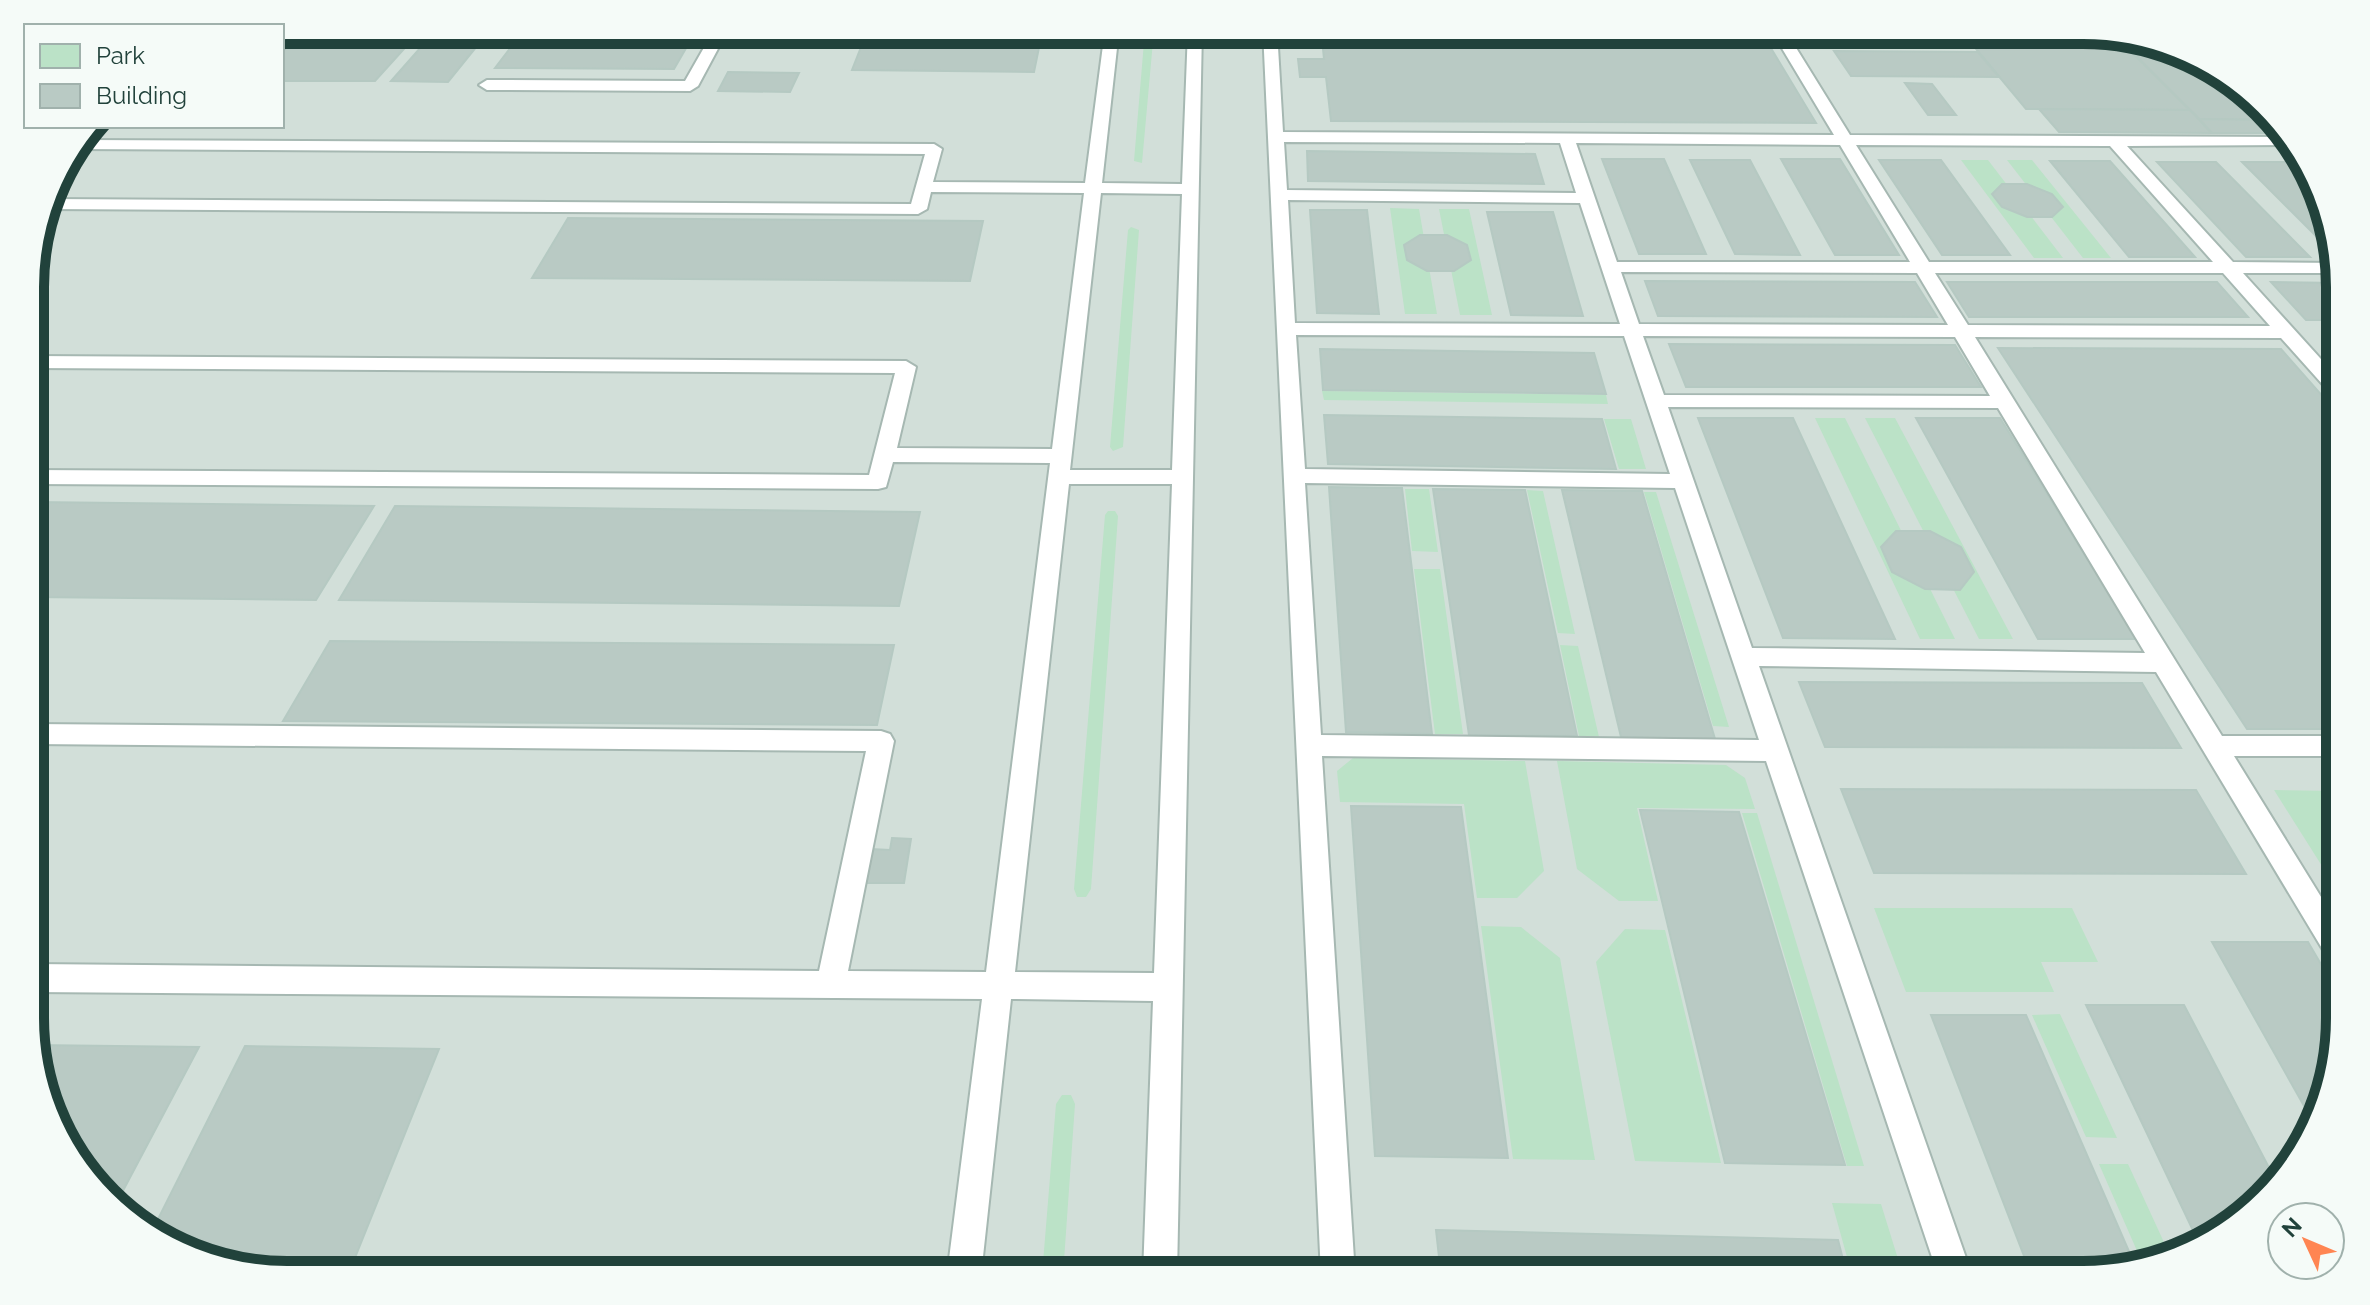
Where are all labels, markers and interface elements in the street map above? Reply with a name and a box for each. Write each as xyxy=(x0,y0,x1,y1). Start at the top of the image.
legend xyxy=(24,24,284,128)
text: Park xyxy=(96,41,145,70)
text: Building xyxy=(96,81,187,110)
north arrow xyxy=(2266,1201,2346,1281)
text: N xyxy=(2276,1212,2307,1242)

